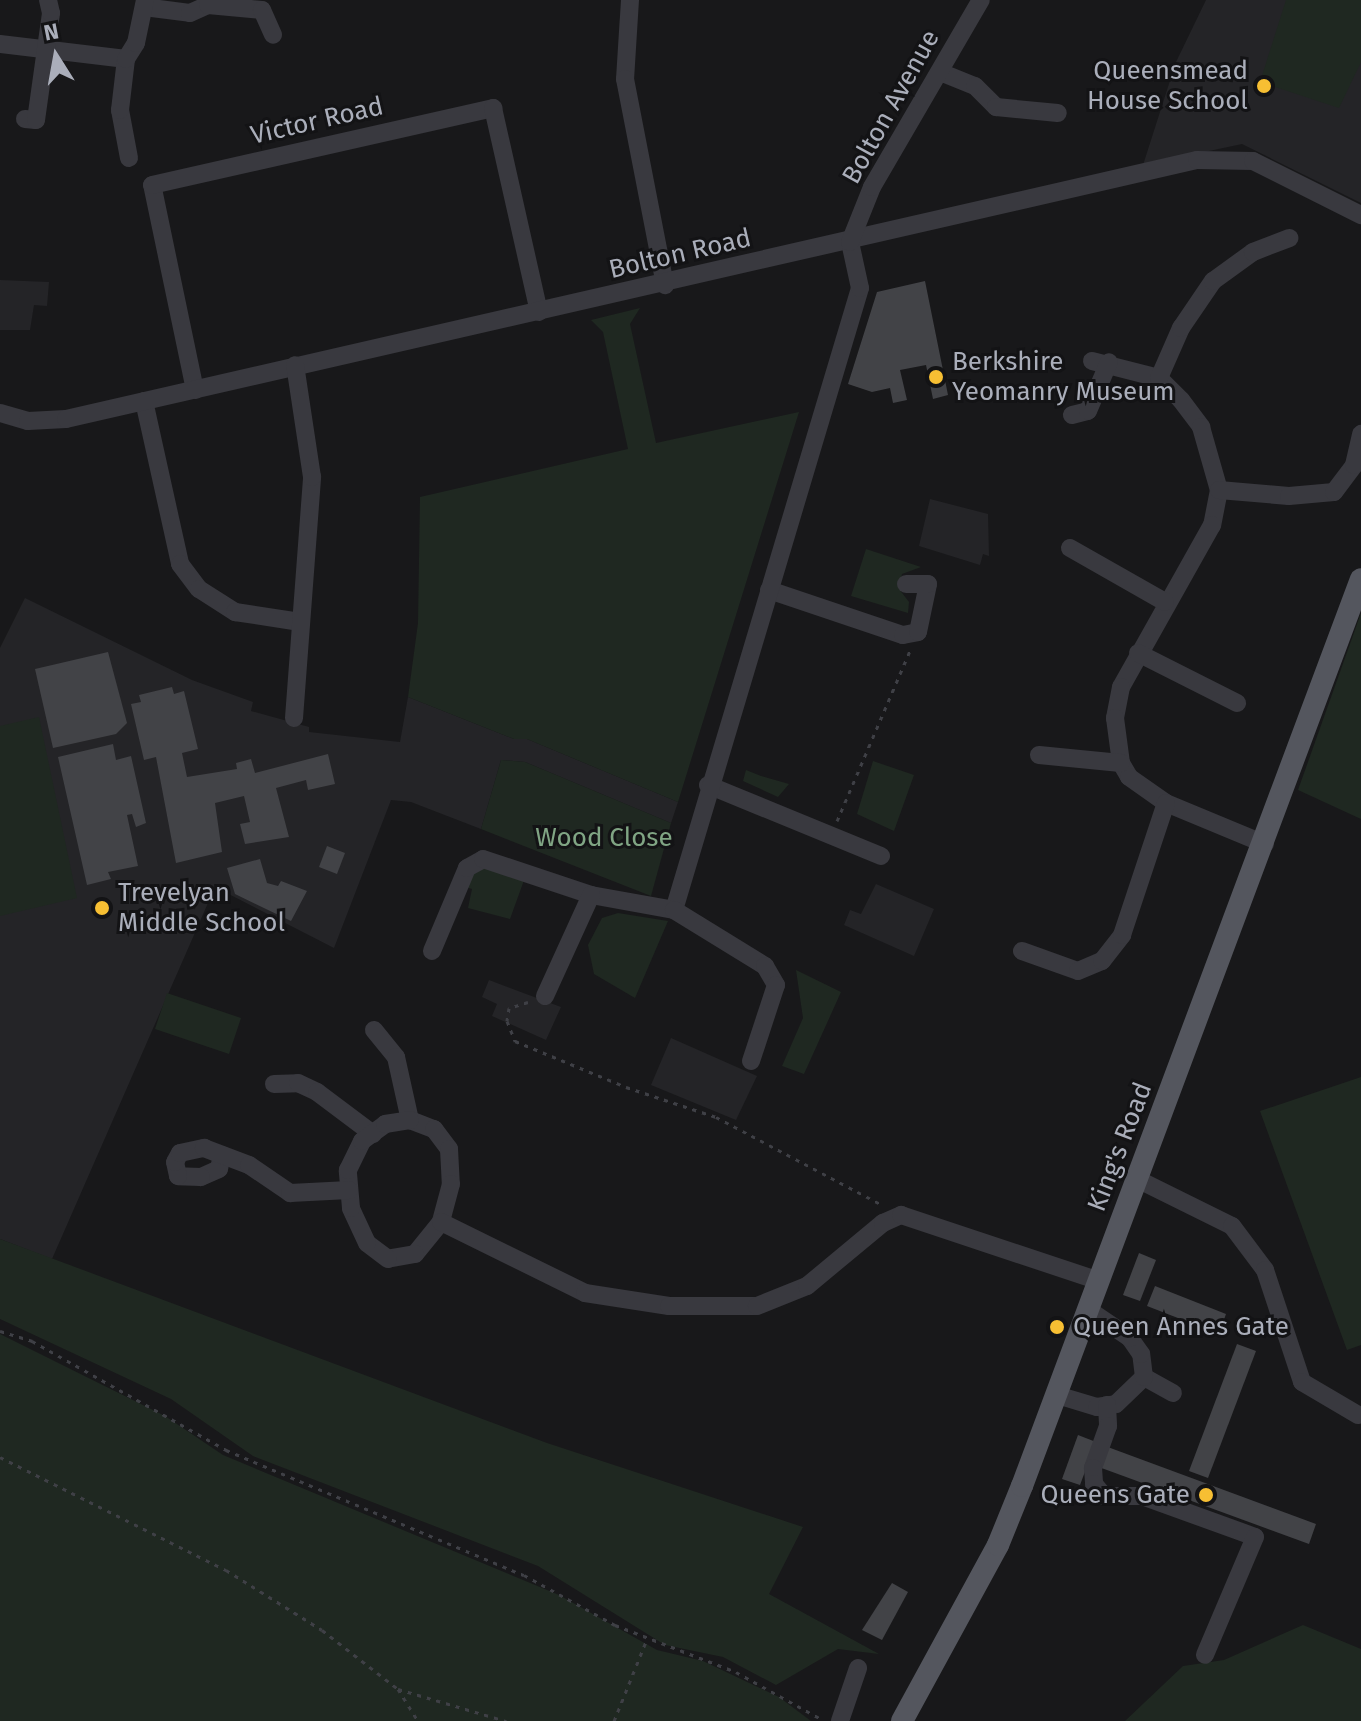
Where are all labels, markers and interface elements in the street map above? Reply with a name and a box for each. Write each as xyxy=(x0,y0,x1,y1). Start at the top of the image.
north arrow xyxy=(16,16,96,96)
text: N xyxy=(42,17,61,47)
street label: Bolton Avenue xyxy=(836,25,946,189)
place label: Queensmead House School xyxy=(1087,55,1248,116)
marker: Queensmead House School xyxy=(1255,77,1273,95)
street label: Victor Road xyxy=(248,91,386,151)
street label: Bolton Road xyxy=(606,223,754,285)
place label: Berkshire Yeomanry Museum xyxy=(952,346,1175,408)
marker: Berkshire Yeomanry Museum xyxy=(927,368,945,386)
park label: Wood Close xyxy=(535,822,673,854)
place label: Trevelyan Middle School xyxy=(118,877,285,938)
marker: Trevelyan Middle School xyxy=(93,899,111,917)
street label: King's Road xyxy=(1081,1078,1159,1216)
place label: Queen Annes Gate xyxy=(1073,1311,1289,1343)
marker: Queen Annes Gate xyxy=(1048,1318,1066,1336)
place label: Queens Gate xyxy=(1041,1479,1190,1511)
marker: Queens Gate xyxy=(1197,1486,1215,1504)

